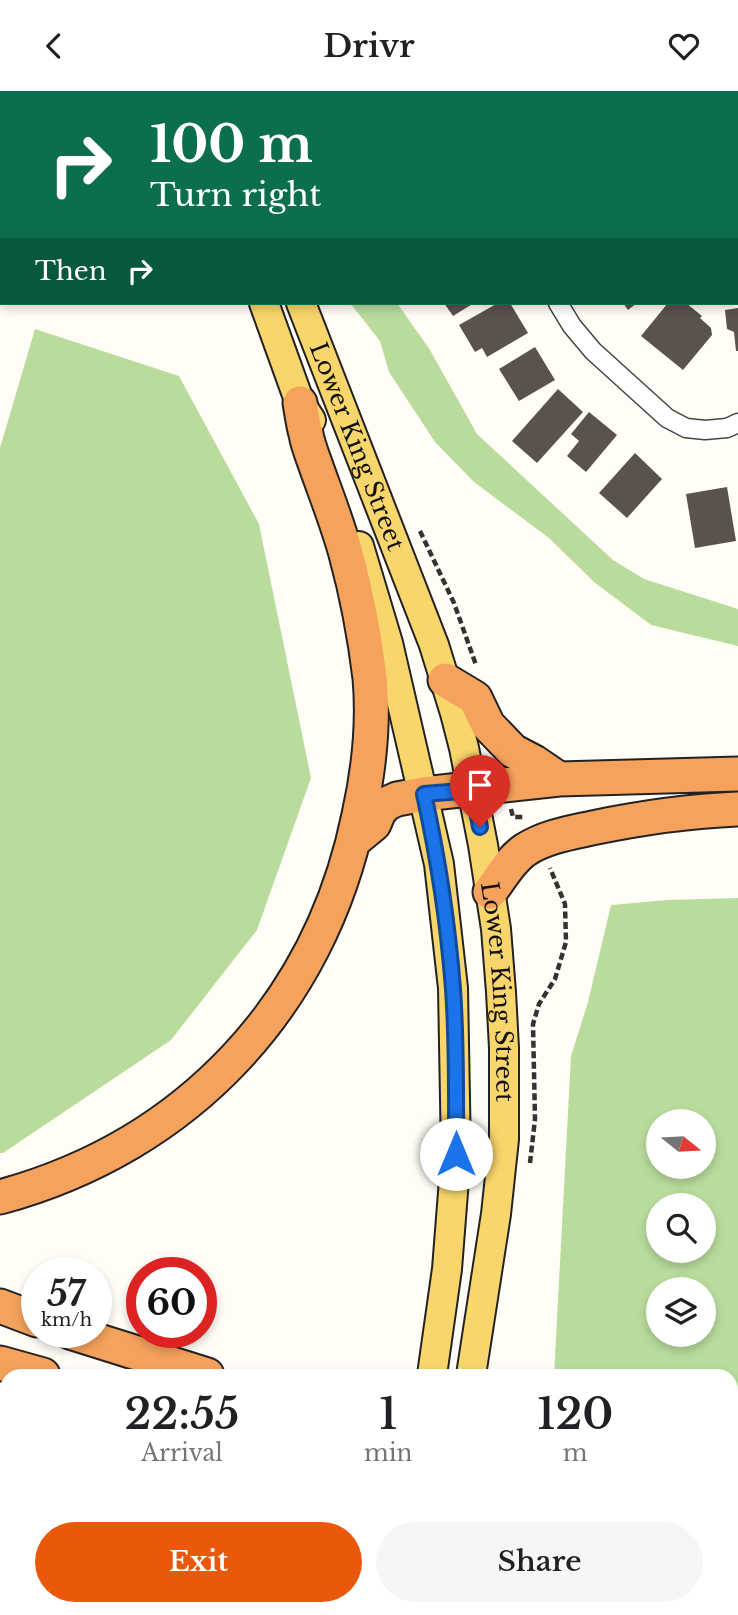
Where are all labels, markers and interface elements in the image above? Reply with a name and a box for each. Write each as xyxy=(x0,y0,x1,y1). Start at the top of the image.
text: Drivr xyxy=(323,26,415,66)
icon: back xyxy=(35,27,73,65)
icon: heart xyxy=(665,27,703,65)
text: 100 m xyxy=(150,114,313,175)
icon: right xyxy=(35,119,126,210)
text: Turn right xyxy=(150,175,321,215)
icon: right xyxy=(121,252,159,290)
text: Then xyxy=(35,255,107,287)
street label: Lower King Street xyxy=(304,338,411,555)
pin xyxy=(450,755,510,827)
icon: arrive xyxy=(461,766,499,804)
street label: Lower King Street xyxy=(475,880,519,1102)
north arrow xyxy=(646,1109,716,1179)
map controls xyxy=(646,1109,716,1347)
position arrow xyxy=(419,1117,493,1191)
button: search xyxy=(646,1193,716,1263)
speed limit sign: 60 xyxy=(126,1257,217,1348)
text: 57 xyxy=(47,1272,86,1315)
button: layers xyxy=(646,1277,716,1347)
text: km/h xyxy=(41,1309,92,1331)
text: 22:55 xyxy=(125,1388,239,1440)
text: 1 xyxy=(379,1388,397,1440)
text: 120 xyxy=(537,1388,613,1440)
text: Arrival xyxy=(141,1439,223,1467)
text: min xyxy=(364,1439,412,1467)
text: m xyxy=(563,1439,588,1467)
button: Exit xyxy=(35,1522,362,1602)
button: Share xyxy=(376,1522,703,1602)

